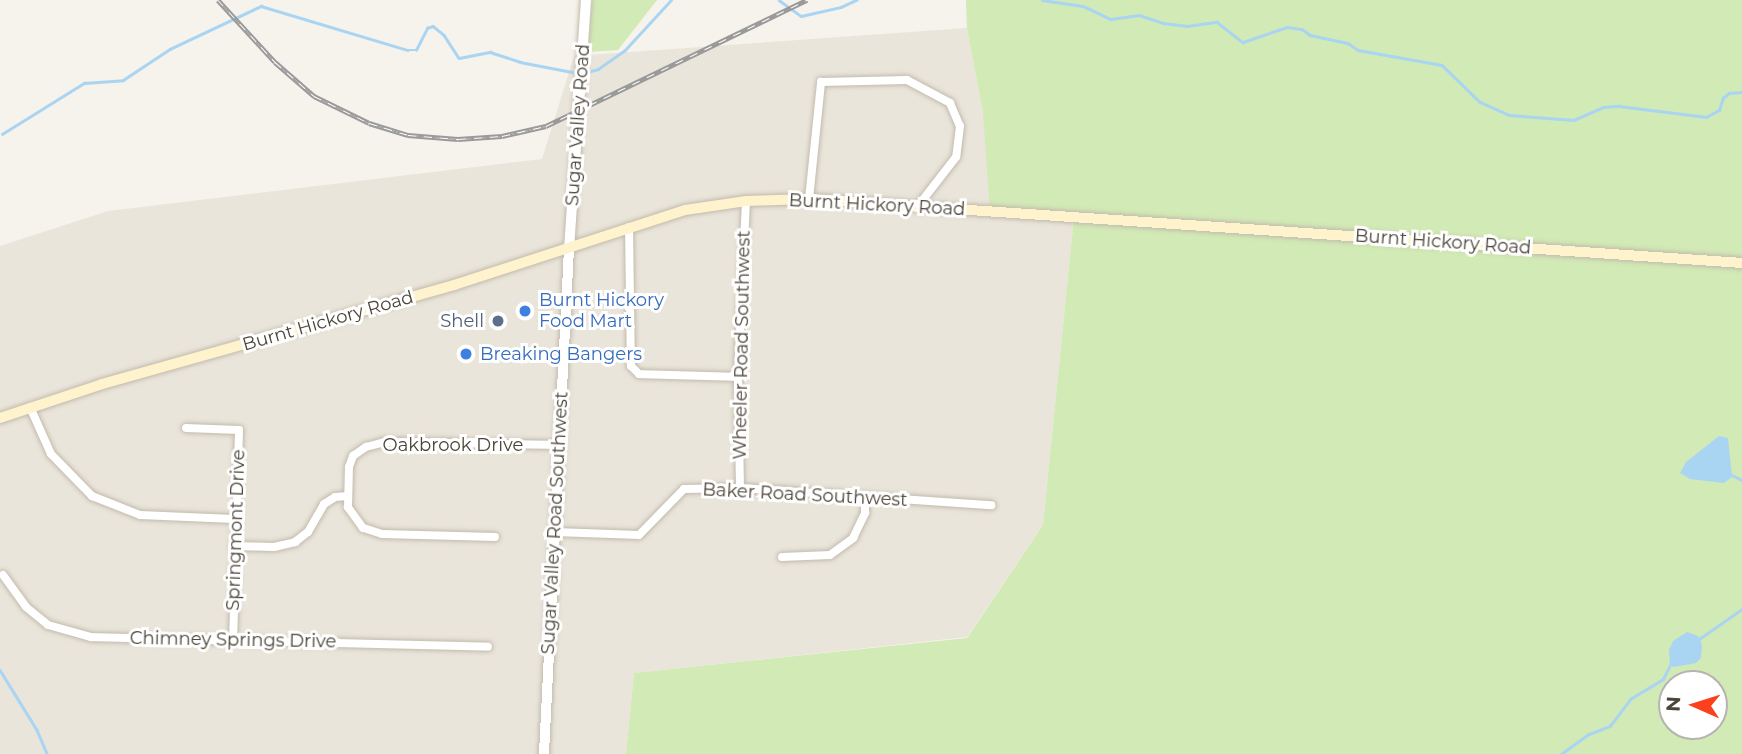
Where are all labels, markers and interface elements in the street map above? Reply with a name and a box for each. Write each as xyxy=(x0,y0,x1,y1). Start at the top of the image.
street label: Sugar Valley Road xyxy=(562,43,594,207)
street label: Burnt Hickory Road xyxy=(788,190,966,220)
street label: Burnt Hickory Road xyxy=(1354,225,1532,259)
street label: Wheeler Road Southwest xyxy=(729,230,755,460)
street label: Burnt Hickory Road xyxy=(240,286,416,356)
place label: Burnt Hickory Food Mart xyxy=(539,290,664,332)
marker: Burnt Hickory Food Mart xyxy=(517,303,533,319)
place label: Shell xyxy=(440,310,484,332)
marker: Shell xyxy=(490,313,506,329)
place label: Breaking Bangers xyxy=(480,343,642,365)
marker: Breaking Bangers xyxy=(458,346,474,362)
street label: Sugar Valley Road Southwest xyxy=(537,391,573,655)
street label: Oakbrook Drive xyxy=(383,434,523,456)
street label: Springmont Drive xyxy=(222,449,250,611)
street label: Baker Road Southwest xyxy=(702,479,908,511)
street label: Chimney Springs Drive xyxy=(130,627,336,653)
north arrow xyxy=(1658,670,1728,740)
text: N xyxy=(1662,696,1685,712)

